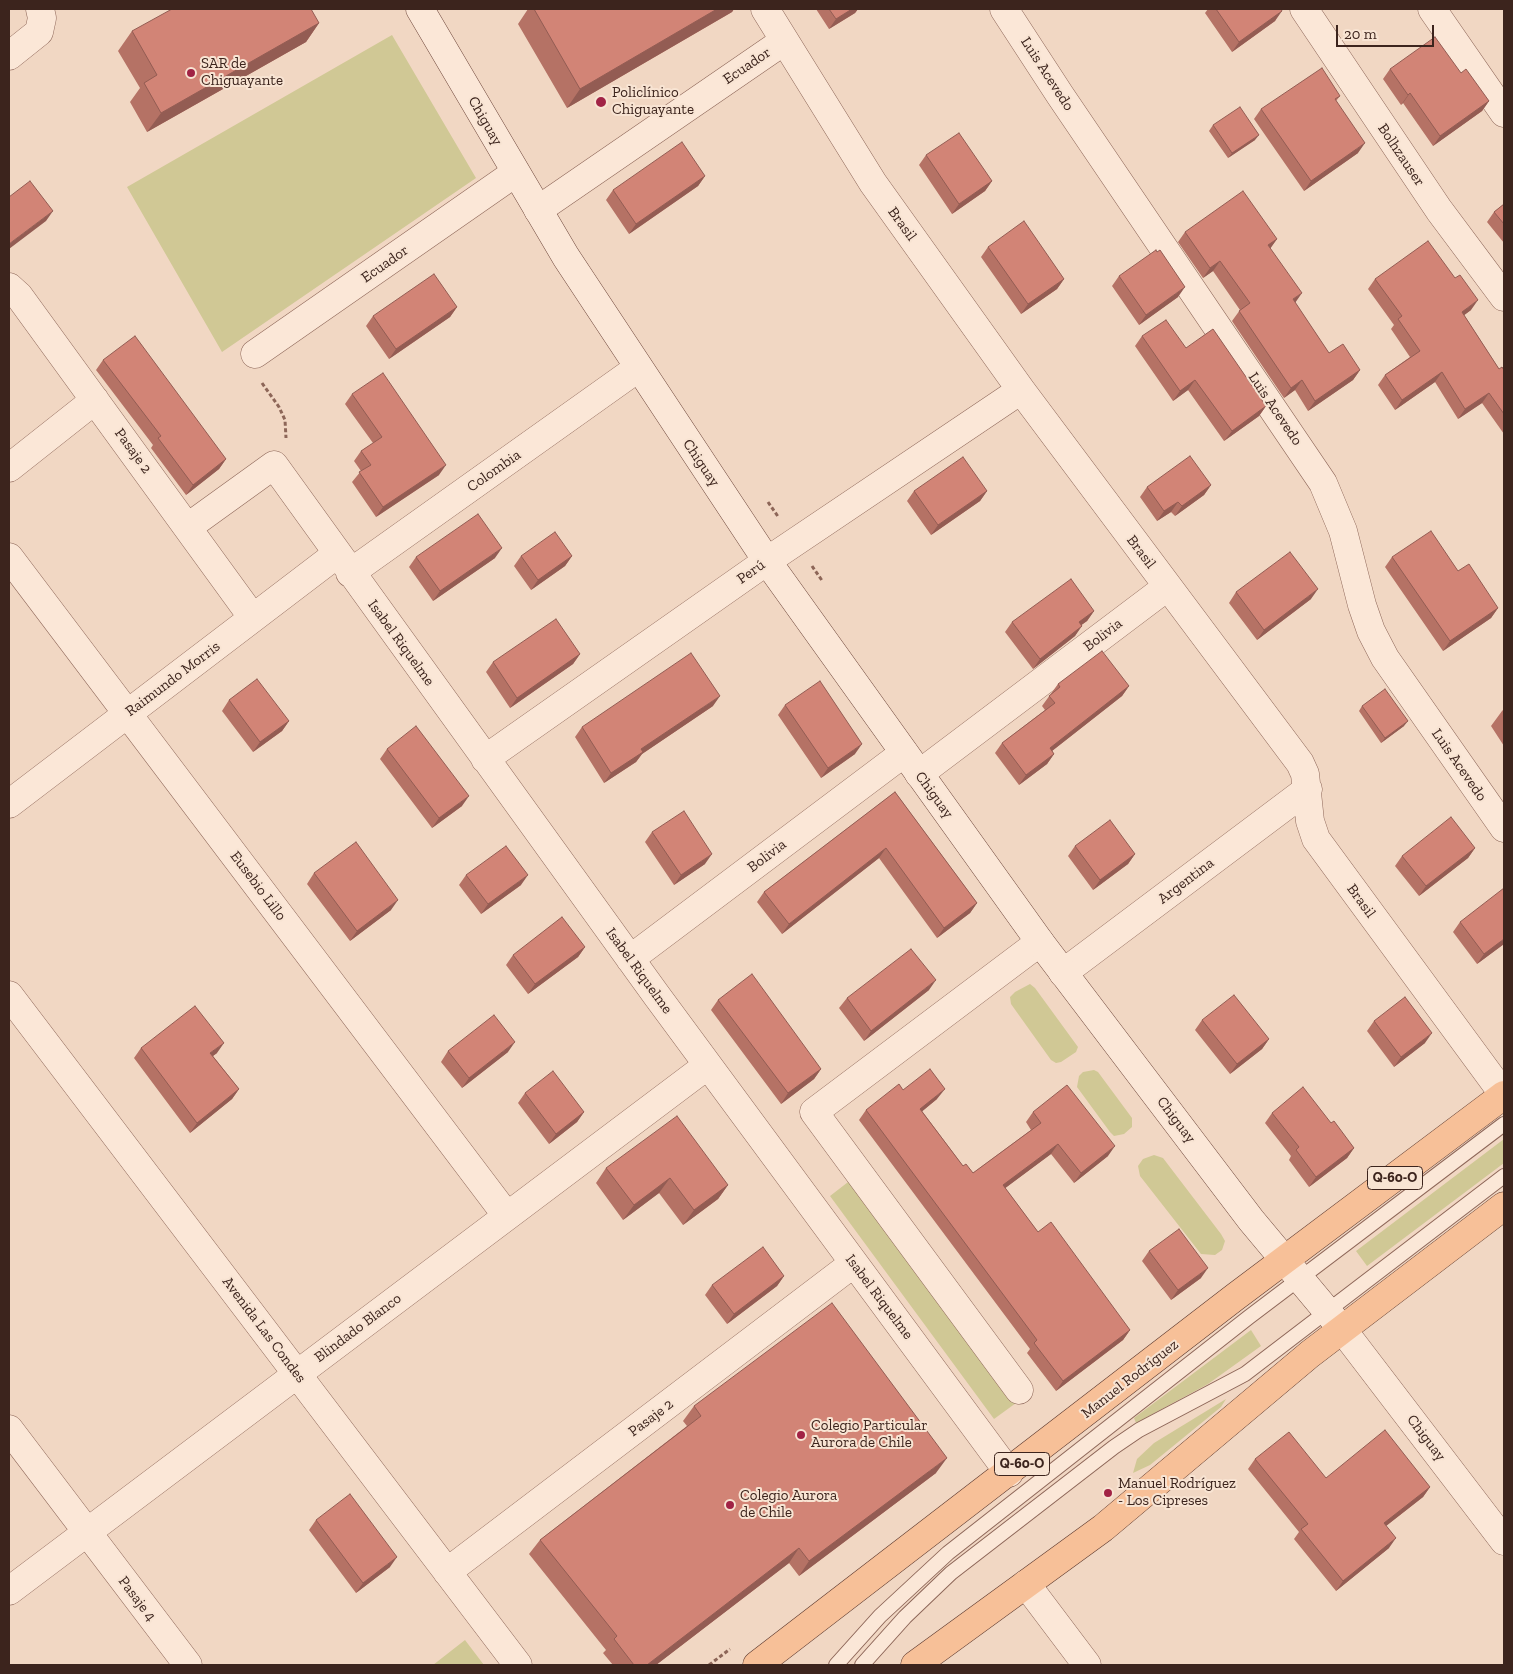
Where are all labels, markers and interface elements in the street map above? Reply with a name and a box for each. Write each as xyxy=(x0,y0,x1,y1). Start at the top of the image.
scale bar xyxy=(1338,15,1436,47)
text: 20 m xyxy=(1344,25,1377,43)
street label: Luis Acevedo xyxy=(1017,34,1077,114)
street label: Ecuador xyxy=(720,44,774,88)
place label: SAR de Chiguayante xyxy=(201,55,283,90)
marker: SAR de Chiguayante xyxy=(185,67,197,79)
place label: Policlínico Chiguayante xyxy=(612,84,694,119)
street label: Chiguay xyxy=(464,93,506,149)
marker: Policlínico Chiguayante xyxy=(594,95,608,109)
street label: Bolhzauser xyxy=(1373,120,1429,190)
street label: Brasil xyxy=(884,204,920,244)
street label: Ecuador xyxy=(358,241,412,287)
street label: Luis Acevedo xyxy=(1244,369,1306,449)
street label: Pasaje 2 xyxy=(111,425,155,477)
street label: Chiguay xyxy=(679,436,723,490)
street label: Colombia xyxy=(464,446,524,496)
street label: Brasil xyxy=(1123,532,1159,572)
street label: Perú xyxy=(734,556,768,588)
street label: Isabel Riquelme xyxy=(364,596,438,690)
street label: Bolivia xyxy=(1080,615,1126,655)
street label: Raimundo Morris xyxy=(122,638,224,720)
street label: Luis Acevedo xyxy=(1427,725,1491,805)
street label: Chiguay xyxy=(911,768,957,822)
street label: Bolivia xyxy=(744,836,790,876)
street label: Eusebio Lillo xyxy=(226,848,290,924)
street label: Argentina xyxy=(1154,854,1218,908)
street label: Brasil xyxy=(1343,881,1379,921)
street label: Isabel Riquelme xyxy=(602,924,676,1018)
street label: Chiguay xyxy=(1153,1093,1199,1147)
road number: Q-60-O xyxy=(1368,1166,1422,1190)
street label: Isabel Riquelme xyxy=(841,1251,917,1343)
street label: Avenida Las Condes xyxy=(218,1273,310,1387)
street label: Blindado Blanco xyxy=(311,1290,405,1366)
street label: Manuel Rodríguez xyxy=(1078,1336,1182,1422)
street label: Pasaje 2 xyxy=(625,1395,677,1441)
street label: Chiguay xyxy=(1403,1411,1449,1465)
place label: Colegio Particular Aurora de Chile xyxy=(811,1417,928,1452)
marker: Colegio Particular Aurora de Chile xyxy=(795,1429,807,1441)
road number: Q-60-O xyxy=(994,1452,1050,1476)
place label: Manuel Rodríguez - Los Cipreses xyxy=(1118,1475,1236,1510)
place label: Colegio Aurora de Chile xyxy=(740,1487,837,1522)
marker: Manuel Rodríguez - Los Cipreses xyxy=(1102,1487,1114,1499)
marker: Colegio Aurora de Chile xyxy=(724,1499,736,1511)
street label: Pasaje 4 xyxy=(114,1573,160,1625)

